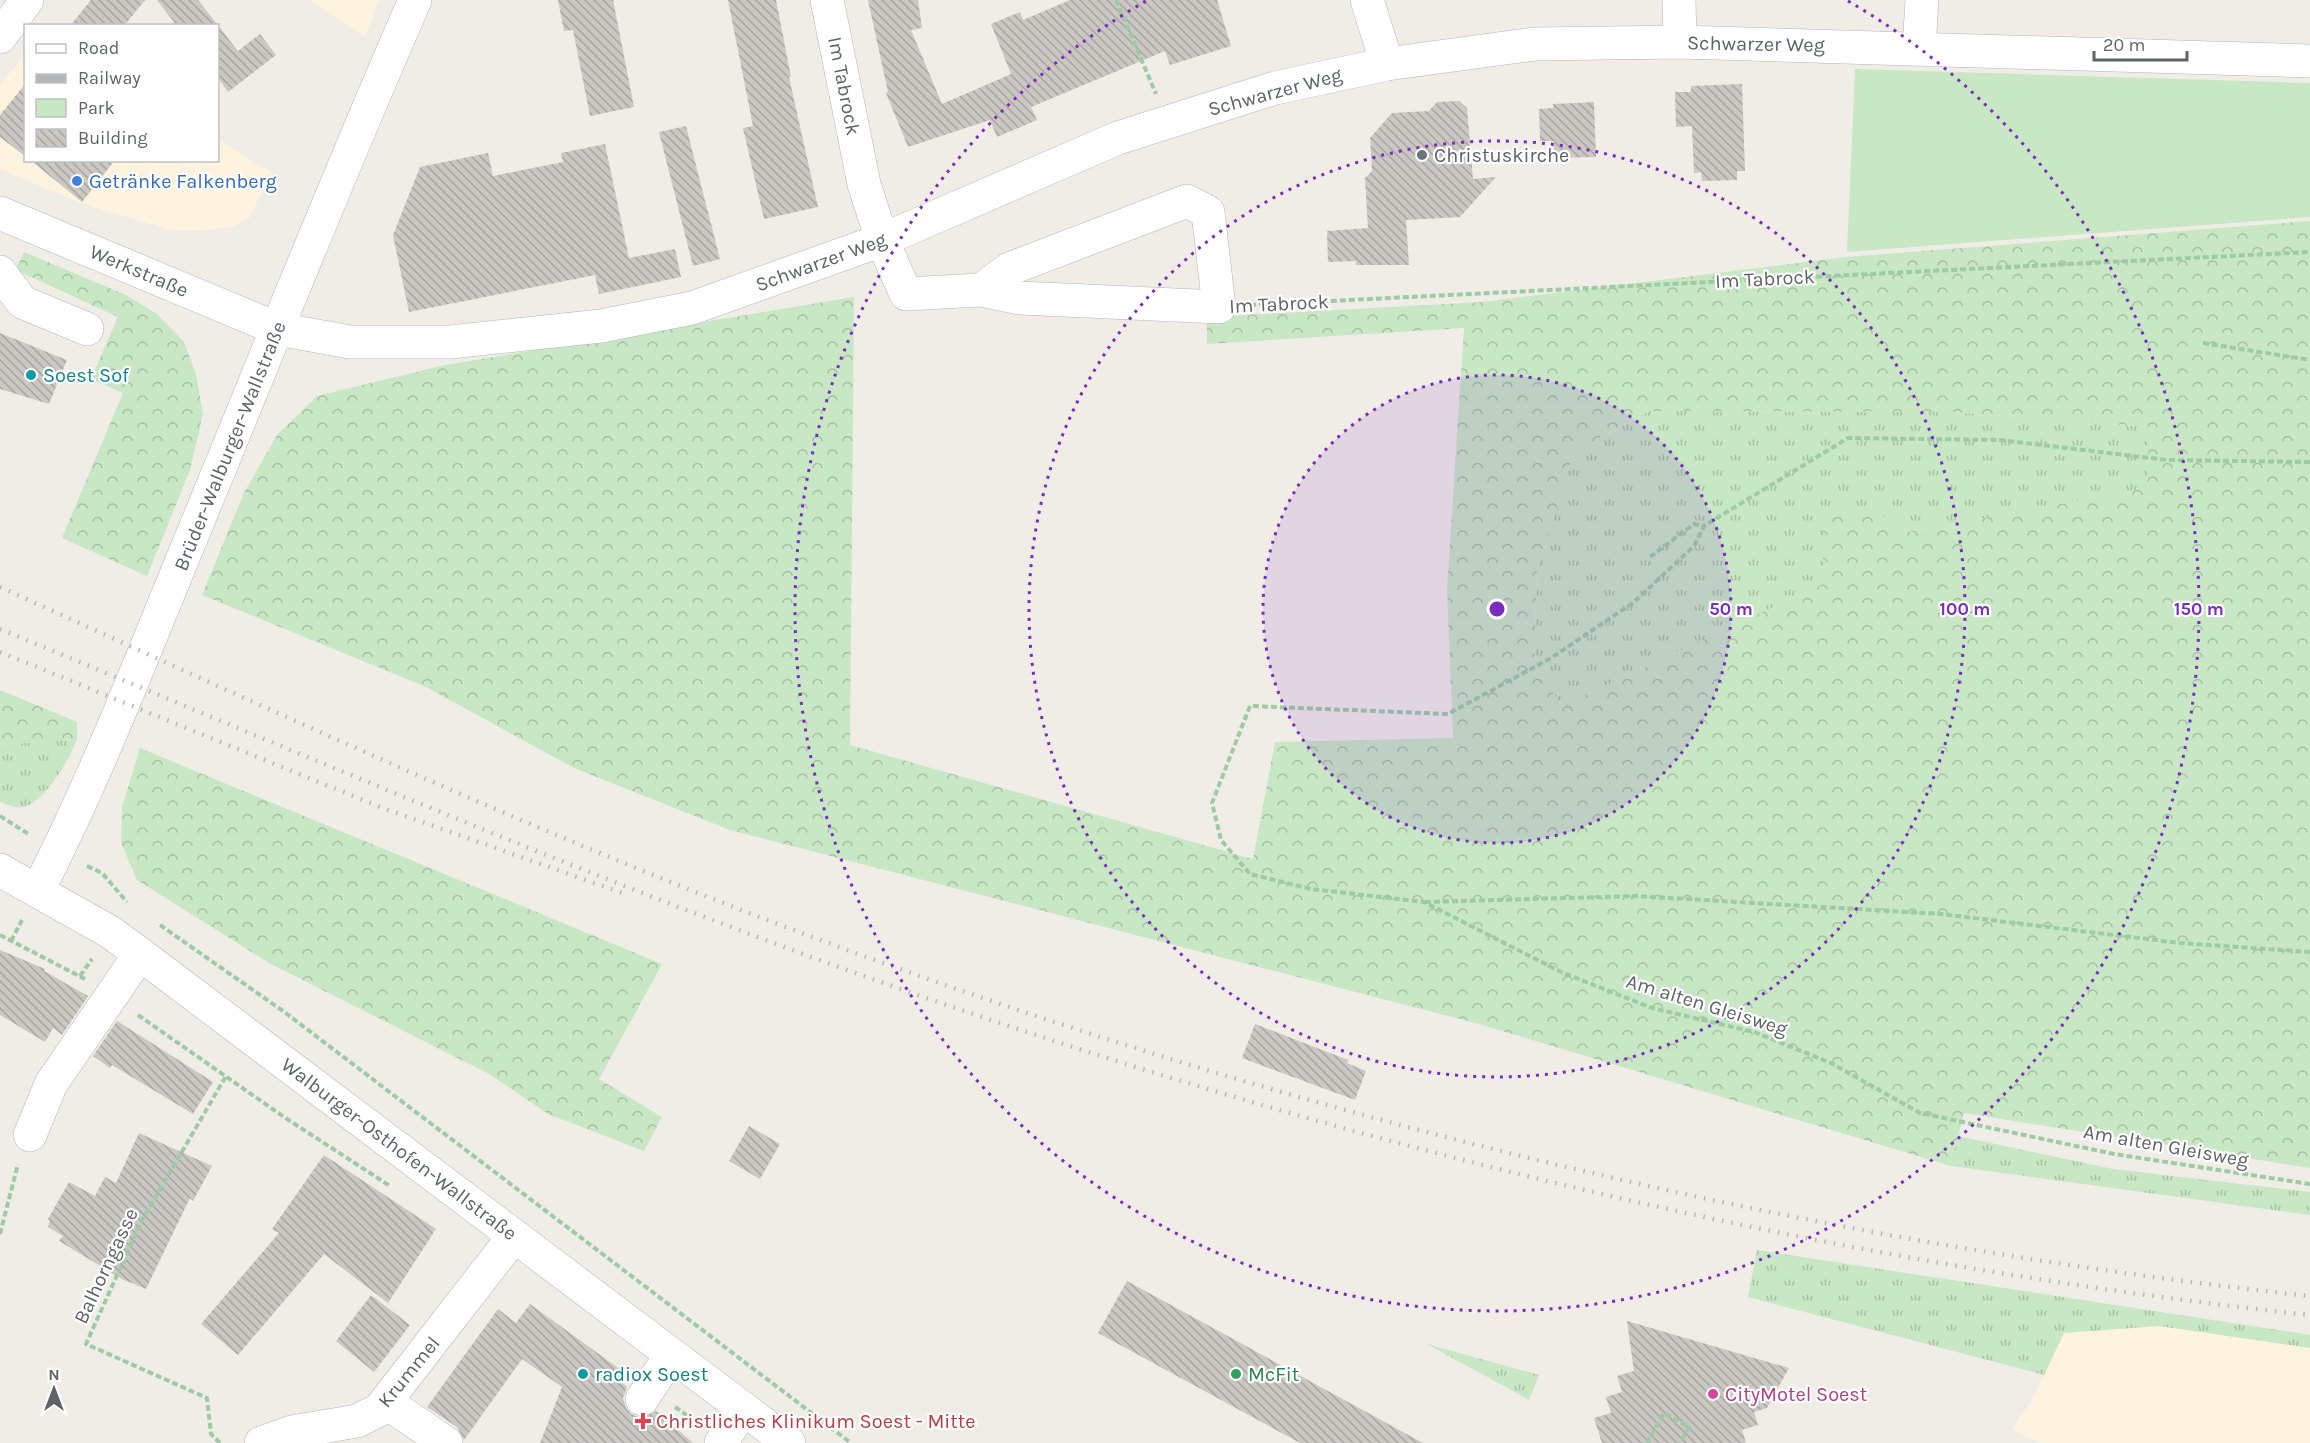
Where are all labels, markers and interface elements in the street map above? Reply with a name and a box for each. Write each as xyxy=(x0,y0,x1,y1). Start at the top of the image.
legend xyxy=(24,24,219,162)
scale bar xyxy=(2094,24,2187,62)
street label: Schwarzer Weg xyxy=(1687,31,1825,57)
text: 20 m xyxy=(2103,34,2145,56)
street label: Im Tabrock xyxy=(823,35,865,137)
text: Road xyxy=(78,37,119,59)
street label: Schwarzer Weg xyxy=(1205,63,1345,121)
text: Railway xyxy=(78,67,141,89)
text: Park xyxy=(78,97,115,119)
text: Building xyxy=(78,127,148,149)
place label: Christuskirche xyxy=(1434,144,1569,167)
marker: Christuskirche xyxy=(1415,148,1429,162)
place label: Getränke Falkenberg xyxy=(89,170,277,193)
marker: Getränke Falkenberg xyxy=(70,174,84,188)
street label: Schwarzer Weg xyxy=(752,228,890,296)
street label: Werkstraße xyxy=(86,240,192,302)
street label: Im Tabrock xyxy=(1714,265,1816,293)
street label: Im Tabrock xyxy=(1228,290,1330,318)
street label: Brüder-Walburger-Wallstraße xyxy=(169,318,291,574)
place label: Soest Sof xyxy=(43,364,129,387)
marker: Soest Sof xyxy=(24,368,38,382)
text: 50 m xyxy=(1709,598,1753,620)
text: 100 m xyxy=(1940,598,1990,620)
text: 150 m xyxy=(2174,598,2224,620)
centre of rings xyxy=(1487,599,1507,619)
street label: Am alten Gleisweg xyxy=(1624,970,1790,1040)
street label: Walburger-Osthofen-Wallstraße xyxy=(277,1053,521,1245)
street label: Am alten Gleisweg xyxy=(2082,1120,2250,1172)
street label: Balhorngasse xyxy=(69,1205,143,1327)
street label: Krummel xyxy=(373,1332,445,1412)
north arrow xyxy=(24,1359,84,1419)
place label: radiox Soest xyxy=(595,1363,709,1386)
place label: McFit xyxy=(1248,1363,1300,1386)
text: N xyxy=(48,1365,60,1384)
marker: radiox Soest xyxy=(576,1367,590,1381)
marker: McFit xyxy=(1229,1367,1243,1381)
place label: CityMotel Soest xyxy=(1725,1383,1868,1406)
marker: CityMotel Soest xyxy=(1706,1387,1720,1401)
place label: Christliches Klinikum Soest - Mitte xyxy=(656,1410,976,1433)
marker: Christliches Klinikum Soest - Mitte xyxy=(634,1412,652,1430)

